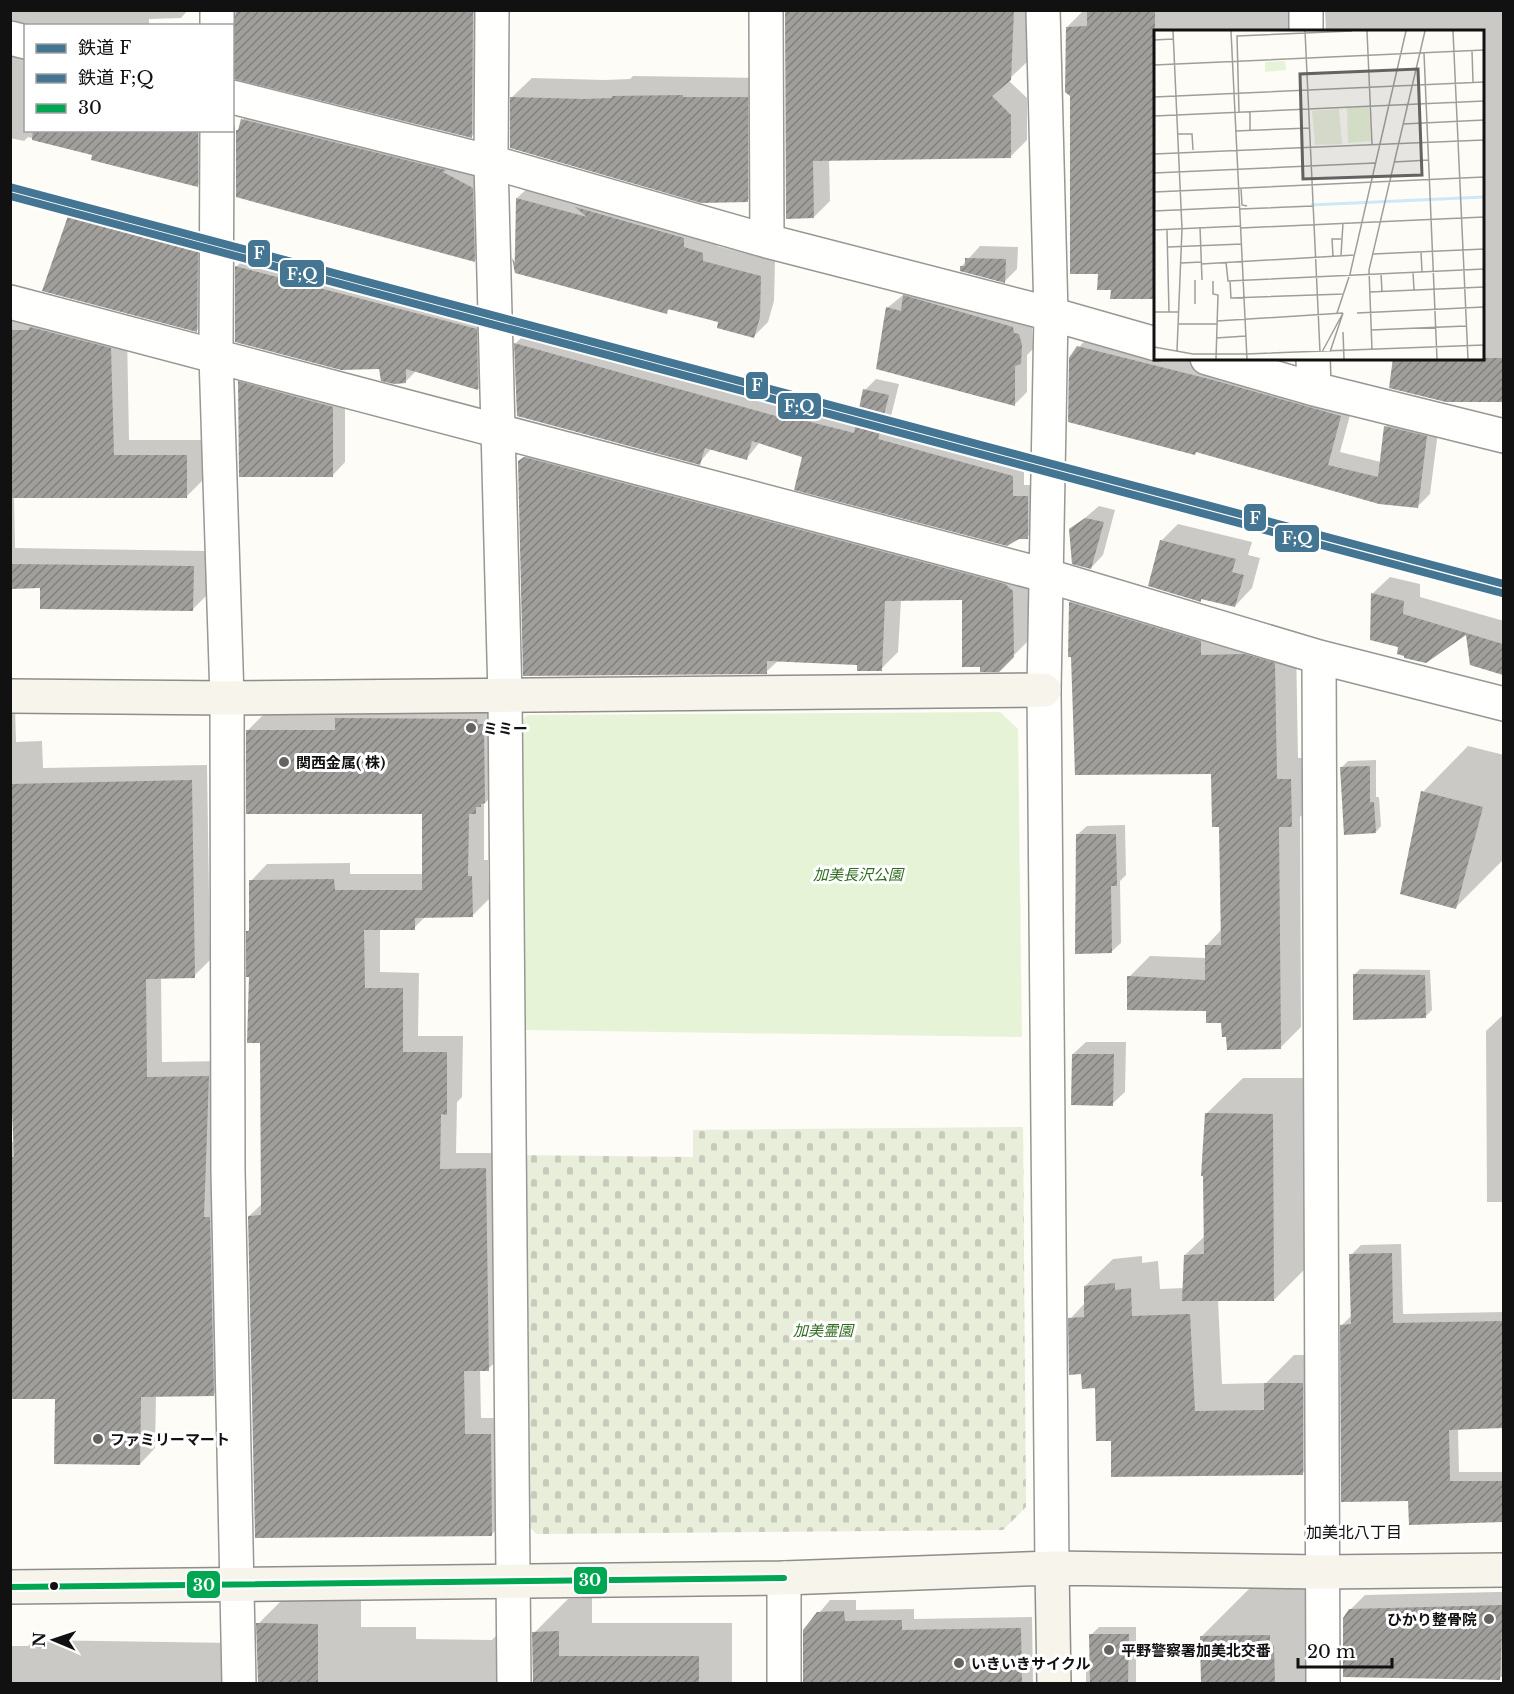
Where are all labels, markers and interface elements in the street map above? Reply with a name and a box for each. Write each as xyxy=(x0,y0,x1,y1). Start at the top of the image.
legend xyxy=(24,24,234,132)
inset map xyxy=(1154,30,1484,360)
text: 鉄道 F xyxy=(78,37,131,59)
text: 鉄道 F;Q xyxy=(78,67,154,89)
text: 30 xyxy=(78,97,102,119)
line badge: F xyxy=(247,239,271,268)
text: F xyxy=(253,243,265,263)
line badge: F;Q xyxy=(279,259,325,288)
text: F;Q xyxy=(287,264,318,284)
line badge: F xyxy=(745,371,769,400)
text: F xyxy=(751,375,763,395)
line badge: F;Q xyxy=(777,392,822,420)
text: F;Q xyxy=(784,396,815,416)
line badge: F xyxy=(1243,503,1267,532)
text: F xyxy=(1249,508,1261,528)
line badge: F;Q xyxy=(1274,524,1320,553)
text: F;Q xyxy=(1282,528,1313,548)
place label: ミミー xyxy=(483,719,528,738)
marker: ミミー xyxy=(464,721,478,735)
place label: 関西金属( 株) xyxy=(296,753,385,772)
marker: 関西金属( 株) xyxy=(277,755,291,769)
park label: 加美長沢公園 xyxy=(813,865,905,884)
park label: 加美霊園 xyxy=(793,1321,855,1340)
place label: ファミリーマート xyxy=(110,1430,230,1449)
marker: ファミリーマート xyxy=(91,1432,105,1446)
district label: 加美北八丁目 xyxy=(1306,1522,1402,1542)
line badge: 30 xyxy=(573,1566,608,1595)
line badge: 30 xyxy=(186,1570,221,1599)
text: 30 xyxy=(579,1570,601,1590)
text: 30 xyxy=(193,1575,215,1595)
unlabelled marker xyxy=(48,1580,60,1592)
north arrow xyxy=(24,1610,84,1670)
place label: ひかり整骨院 xyxy=(1387,1610,1477,1629)
marker: ひかり整骨院 xyxy=(1482,1612,1496,1626)
scale bar xyxy=(1298,1631,1392,1669)
text: N xyxy=(29,1632,49,1647)
place label: 平野警察署加美北交番 xyxy=(1121,1641,1271,1660)
text: 20 m xyxy=(1307,1641,1355,1663)
marker: 平野警察署加美北交番 xyxy=(1102,1643,1116,1657)
place label: いきいきサイクル xyxy=(971,1654,1090,1673)
marker: いきいきサイクル xyxy=(952,1656,966,1670)

